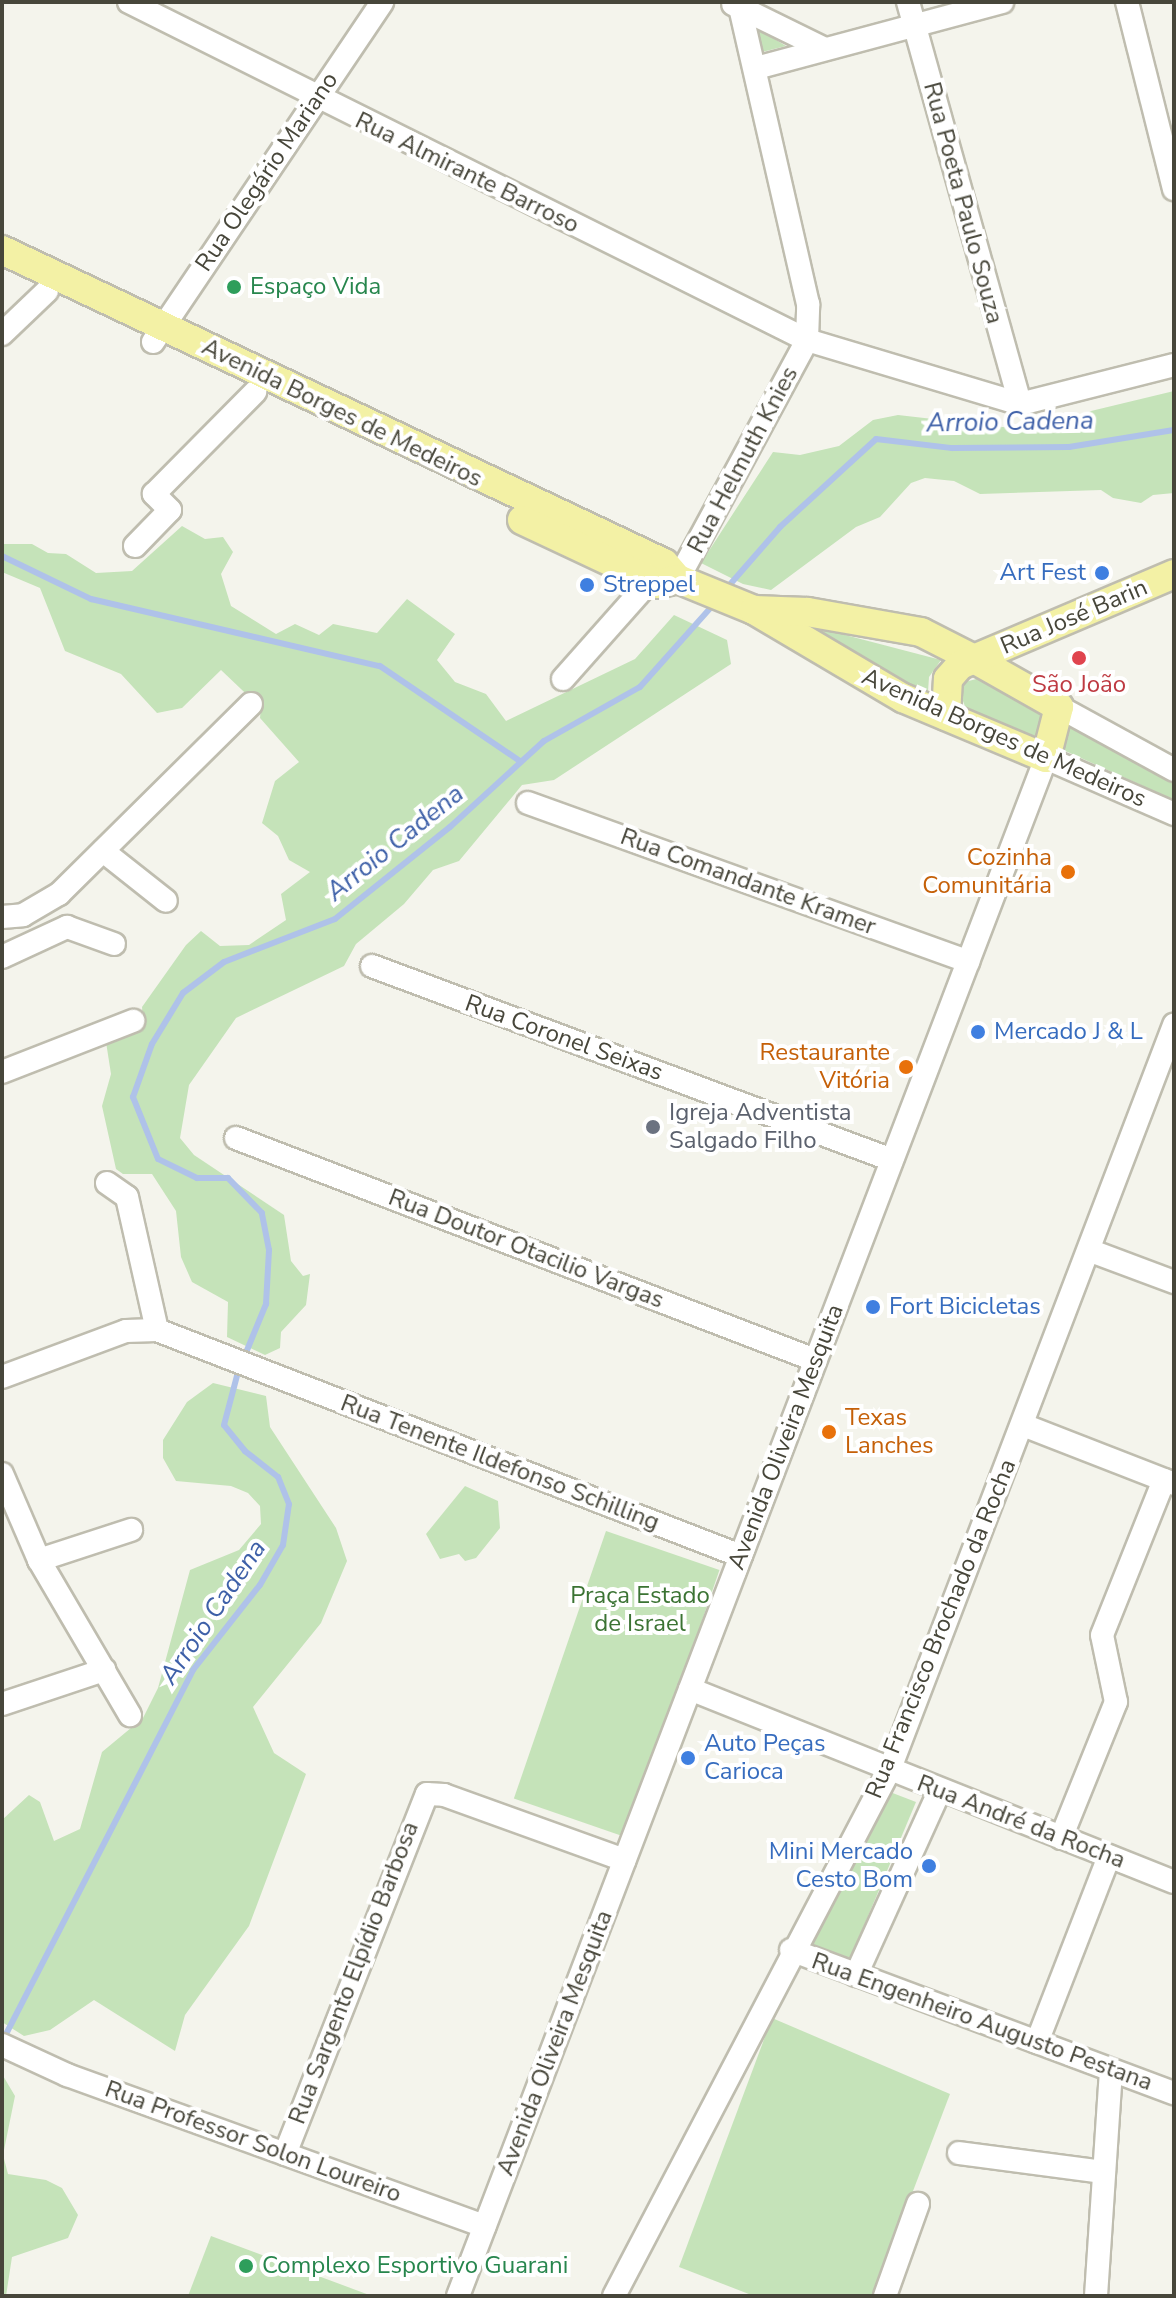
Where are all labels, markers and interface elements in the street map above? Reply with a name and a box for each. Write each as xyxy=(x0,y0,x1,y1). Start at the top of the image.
street label: Rua Olegário Mariano xyxy=(190,67,344,277)
street label: Rua Poeta Paulo Souza xyxy=(917,79,1009,327)
street label: Rua Almirante Barroso xyxy=(350,106,584,240)
place label: Espaço Vida xyxy=(250,273,381,301)
marker: Espaço Vida xyxy=(225,278,243,296)
street label: Avenida Borges de Medeiros xyxy=(197,332,487,494)
street label: Rua Helmuth Knies xyxy=(682,362,804,558)
water label: Arroio Cadena xyxy=(926,405,1094,439)
place label: Art Fest xyxy=(999,559,1086,587)
marker: Art Fest xyxy=(1093,564,1111,582)
place label: Streppel xyxy=(603,571,695,599)
street label: Rua José Barin xyxy=(996,573,1152,661)
marker: Streppel xyxy=(578,576,596,594)
marker: São João xyxy=(1070,649,1088,667)
street label: Avenida Borges de Medeiros xyxy=(857,662,1151,814)
place label: São João xyxy=(1032,671,1126,699)
water label: Arroio Cadena xyxy=(320,778,470,908)
street label: Rua Comandante Kramer xyxy=(616,822,880,942)
place label: Cozinha Comunitária xyxy=(922,844,1052,900)
marker: Cozinha Comunitária xyxy=(1059,863,1077,881)
street label: Rua Coronel Seixas xyxy=(461,989,667,1087)
place label: Mercado J & L xyxy=(994,1018,1143,1046)
marker: Mercado J & L xyxy=(969,1023,987,1041)
place label: Restaurante Vitória xyxy=(760,1039,890,1095)
marker: Restaurante Vitória xyxy=(897,1058,915,1076)
place label: Igreja Adventista Salgado Filho xyxy=(669,1099,851,1155)
marker: Igreja Adventista Salgado Filho xyxy=(644,1118,662,1136)
street label: Rua Doutor Otacilio Vargas xyxy=(384,1183,668,1315)
place label: Fort Bicicletas xyxy=(889,1293,1041,1321)
marker: Fort Bicicletas xyxy=(864,1298,882,1316)
street label: Avenida Oliveira Mesquita xyxy=(722,1300,850,1574)
street label: Rua Tenente Ildefonso Schilling xyxy=(337,1389,663,1537)
place label: Texas Lanches xyxy=(845,1404,933,1460)
marker: Texas Lanches xyxy=(820,1423,838,1441)
street label: Rua Francisco Brochado da Rocha xyxy=(860,1455,1022,1803)
water label: Arroio Cadena xyxy=(153,1534,273,1690)
park label: Praça Estado de Israel xyxy=(570,1582,710,1638)
place label: Auto Peças Carioca xyxy=(704,1730,825,1786)
marker: Auto Peças Carioca xyxy=(679,1749,697,1767)
street label: Rua André da Rocha xyxy=(913,1769,1129,1875)
street label: Rua Sargento Elpídio Barbosa xyxy=(283,1818,425,2128)
place label: Mini Mercado Cesto Bom xyxy=(769,1838,913,1894)
marker: Mini Mercado Cesto Bom xyxy=(920,1857,938,1875)
street label: Avenida Oliveira Mesquita xyxy=(491,1906,619,2180)
street label: Rua Engenheiro Augusto Pestana xyxy=(808,1947,1156,2097)
street label: Rua Professor Solon Loureiro xyxy=(101,2075,405,2209)
place label: Complexo Esportivo Guarani xyxy=(262,2252,568,2280)
marker: Complexo Esportivo Guarani xyxy=(237,2257,255,2275)

